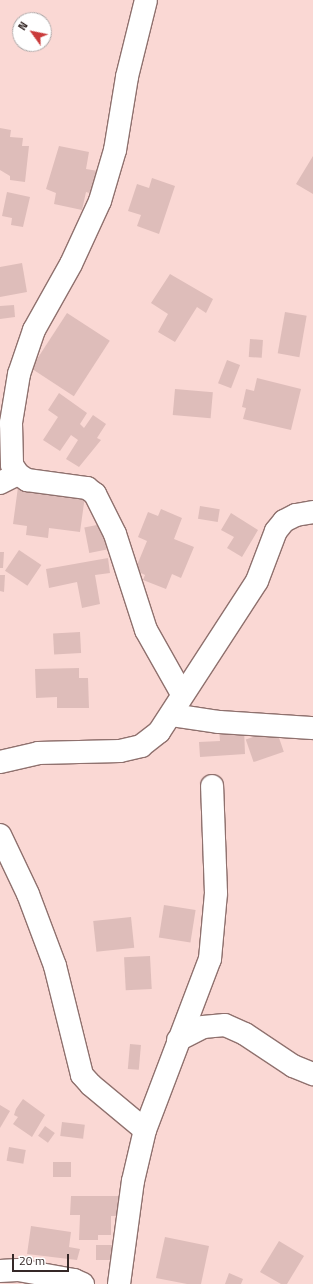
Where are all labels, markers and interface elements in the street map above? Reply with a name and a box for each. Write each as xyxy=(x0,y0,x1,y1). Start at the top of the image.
north arrow xyxy=(12,12,52,52)
text: N xyxy=(14,18,32,34)
scale bar xyxy=(14,1246,71,1272)
text: 20 m xyxy=(19,1251,45,1270)

